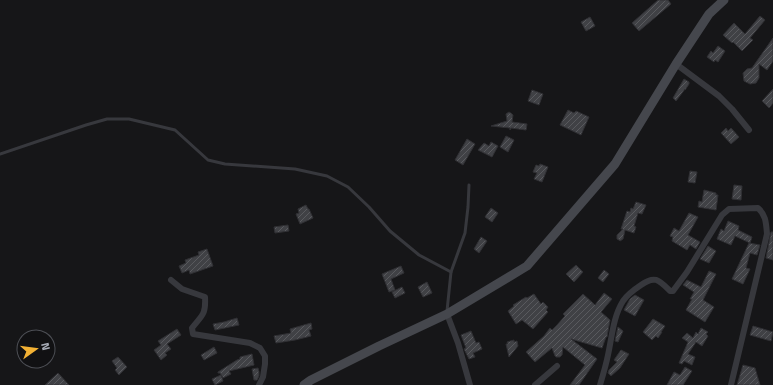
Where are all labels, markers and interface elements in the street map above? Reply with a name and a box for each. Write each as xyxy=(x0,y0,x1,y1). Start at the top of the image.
north arrow xyxy=(16,329,56,369)
text: N xyxy=(37,341,54,352)

